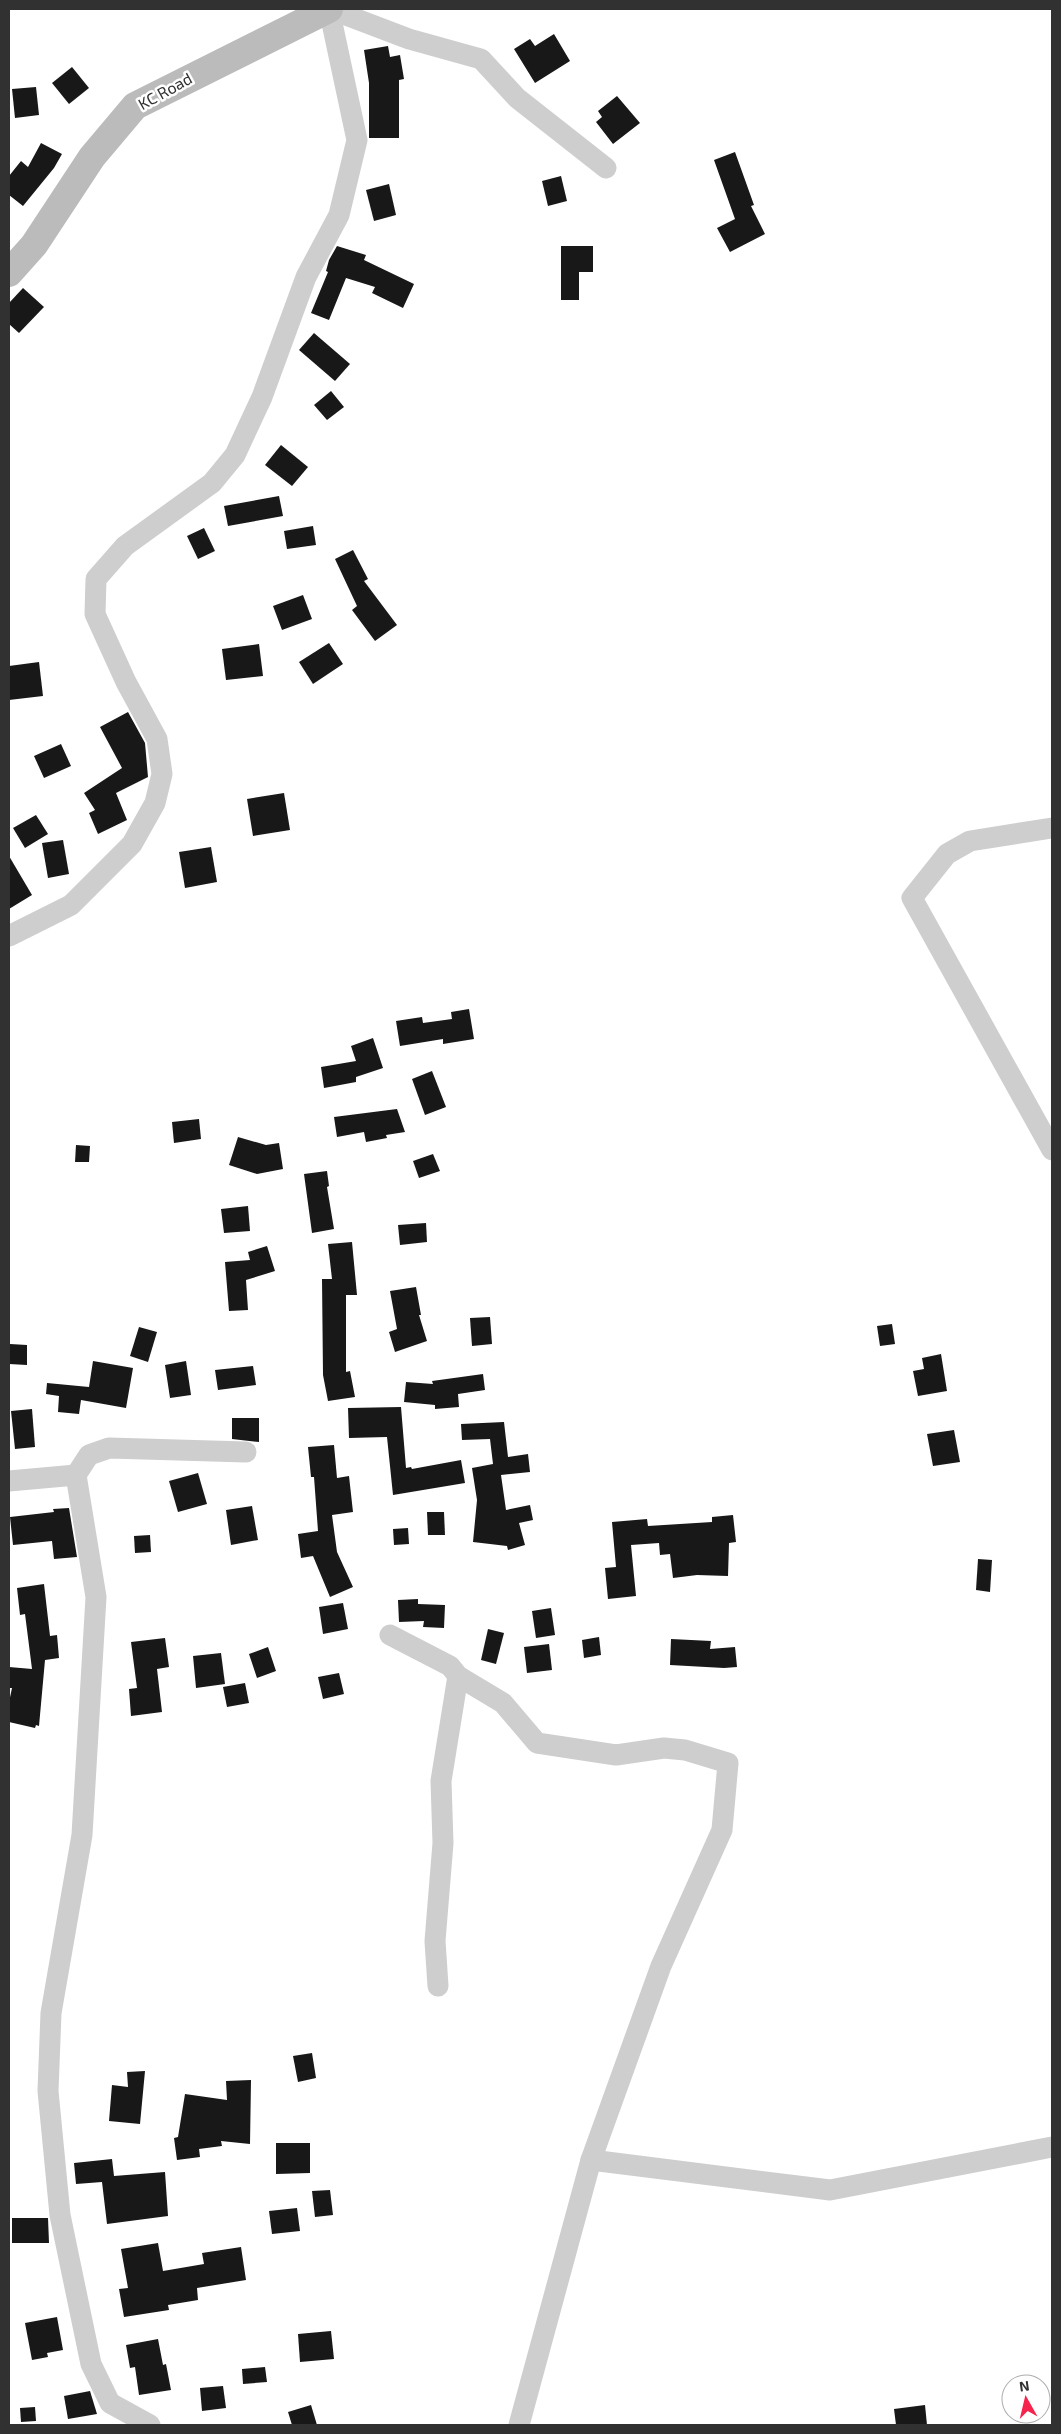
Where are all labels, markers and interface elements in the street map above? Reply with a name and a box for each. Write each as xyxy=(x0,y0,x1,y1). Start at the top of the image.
street label: KC Road xyxy=(135,68,195,113)
north arrow xyxy=(1001,2374,1051,2424)
text: N xyxy=(1018,2377,1030,2395)

